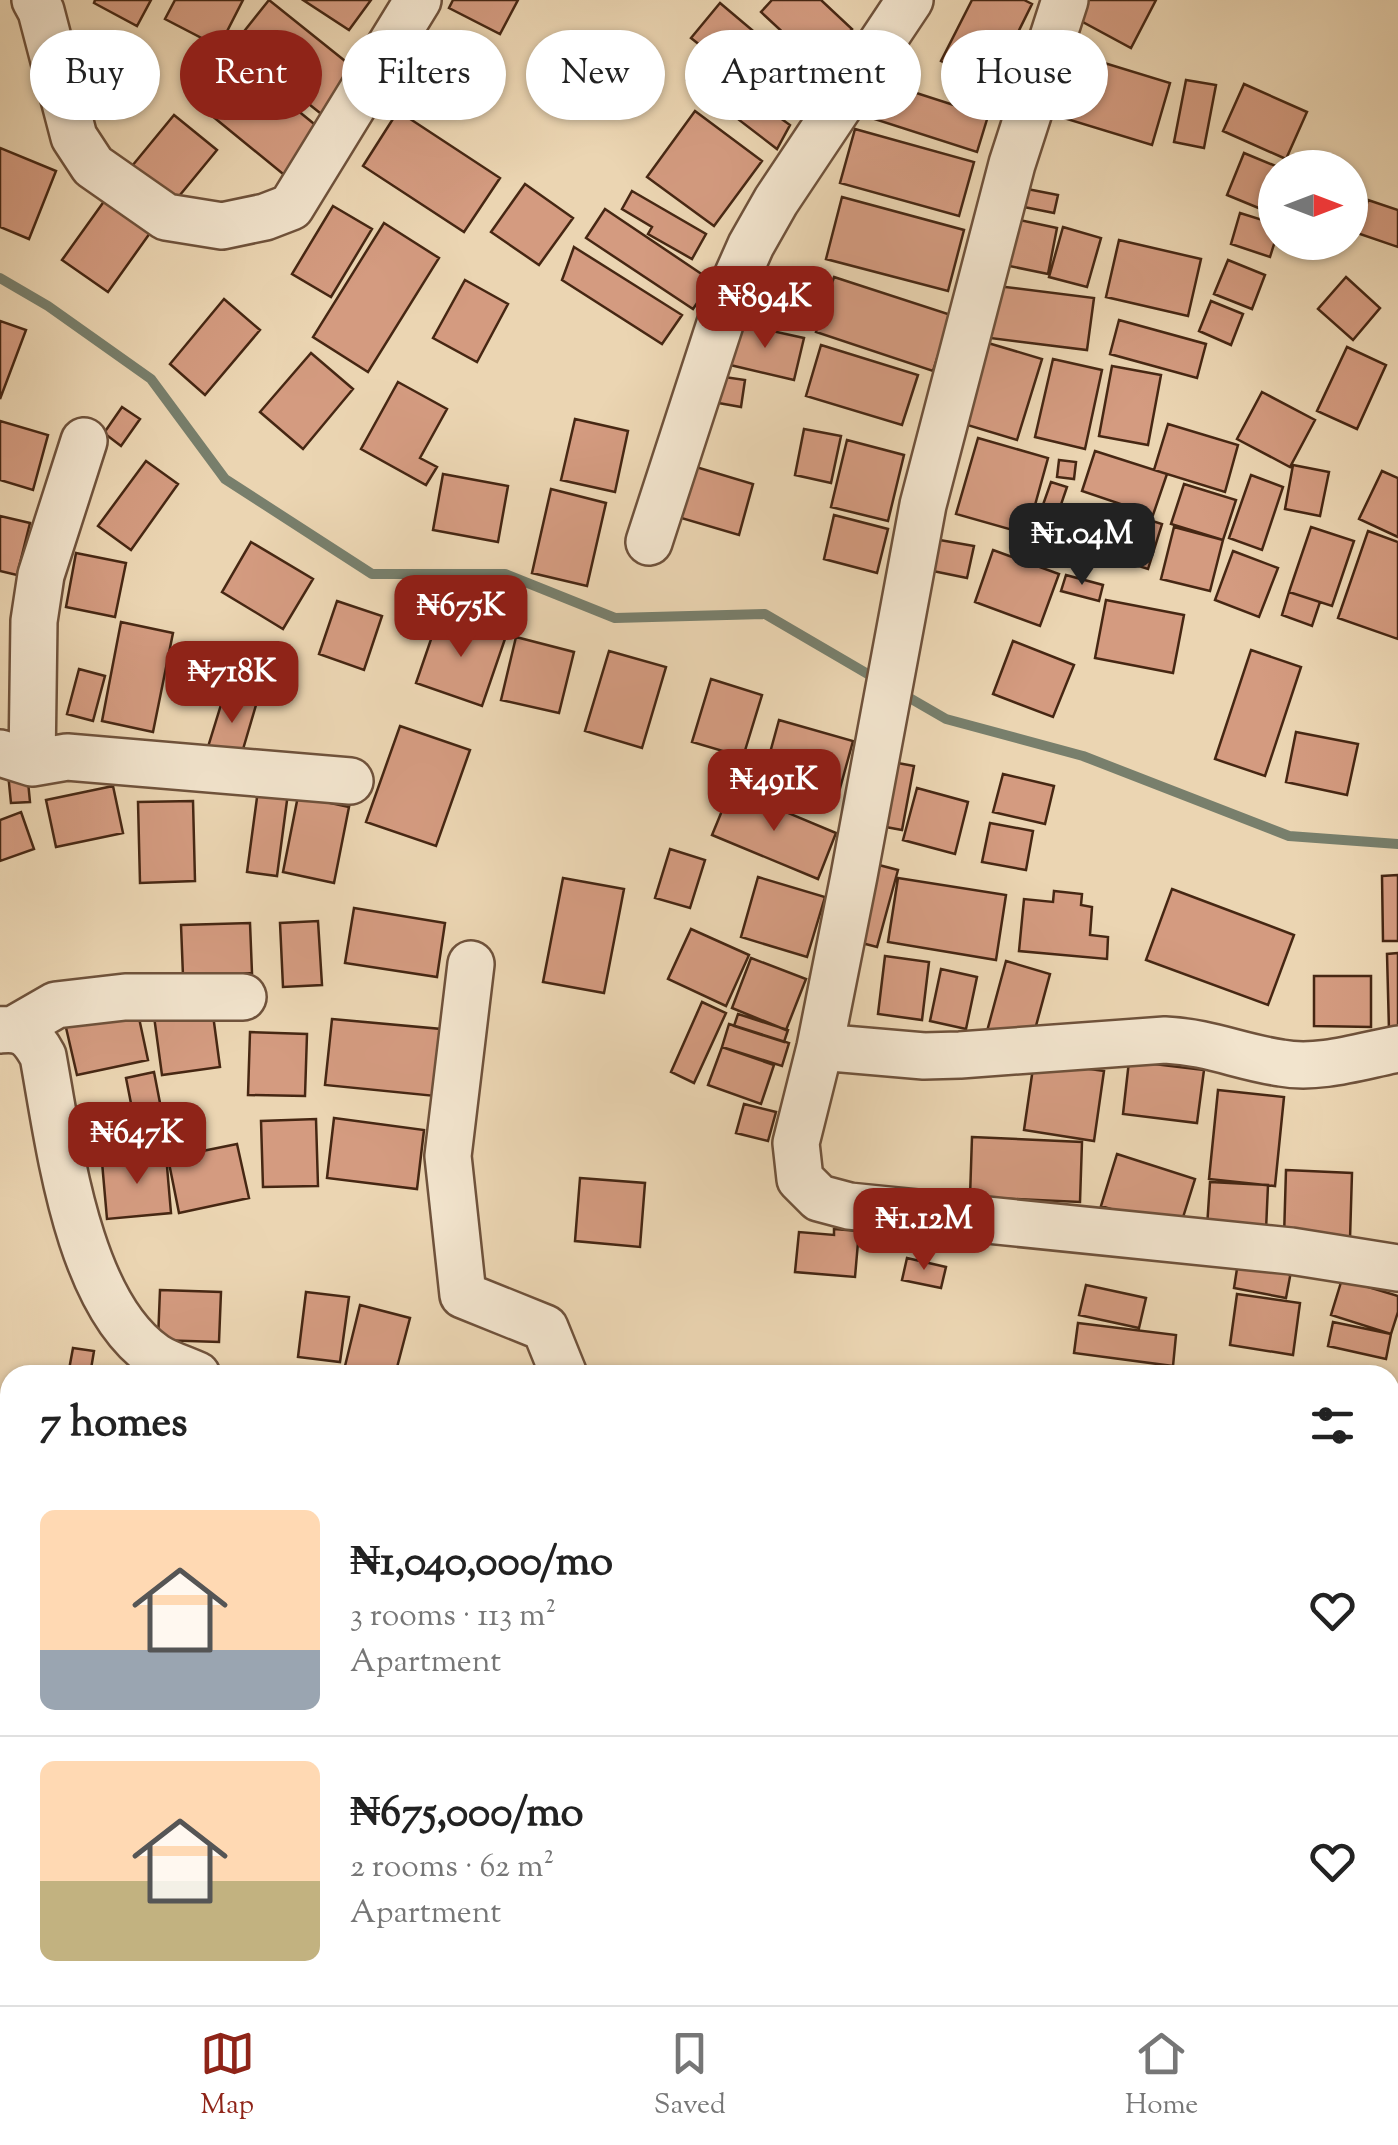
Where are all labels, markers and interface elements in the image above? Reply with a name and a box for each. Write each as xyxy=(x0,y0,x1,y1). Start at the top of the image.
chip: Buy xyxy=(30,30,160,120)
chip: Rent xyxy=(180,30,322,120)
chip: Filters xyxy=(342,30,506,120)
chip: New xyxy=(526,30,665,120)
chip: Apartment xyxy=(685,30,921,120)
chip: House xyxy=(941,30,1108,120)
north arrow xyxy=(1258,150,1368,260)
map controls xyxy=(1258,150,1368,260)
pin: ₦894K xyxy=(695,266,835,351)
text: ₦894K xyxy=(718,275,812,321)
pin: ₦1.04M xyxy=(1001,503,1163,588)
text: ₦1.04M xyxy=(1031,512,1133,558)
pin: ₦675K xyxy=(391,575,531,660)
text: ₦675K xyxy=(416,584,506,630)
pin: ₦718K xyxy=(162,641,302,726)
text: ₦718K xyxy=(187,650,277,696)
pin: ₦491K xyxy=(704,749,844,834)
text: ₦491K xyxy=(730,758,818,804)
pin: ₦647K xyxy=(67,1102,207,1187)
text: ₦647K xyxy=(90,1111,184,1157)
pin: ₦1.12M xyxy=(843,1188,1005,1273)
text: ₦1.12M xyxy=(875,1197,973,1243)
text: 7 homes xyxy=(40,1395,188,1455)
icon: filters xyxy=(1305,1398,1360,1453)
text: ₦1,040,000/mo xyxy=(350,1534,613,1594)
icon: home xyxy=(120,1550,240,1670)
icon: heart xyxy=(1305,1583,1360,1638)
text: 3 rooms · 113 m² xyxy=(350,1594,556,1640)
text: Apartment xyxy=(350,1640,501,1686)
text: ₦675,000/mo xyxy=(350,1785,584,1845)
icon: home xyxy=(120,1801,240,1921)
icon: heart xyxy=(1305,1834,1360,1889)
text: 2 rooms · 62 m² xyxy=(350,1845,554,1891)
text: Apartment xyxy=(350,1891,501,1937)
tab: Map xyxy=(200,2026,255,2126)
tab: Saved xyxy=(654,2026,726,2126)
tab: Home xyxy=(1125,2026,1198,2126)

